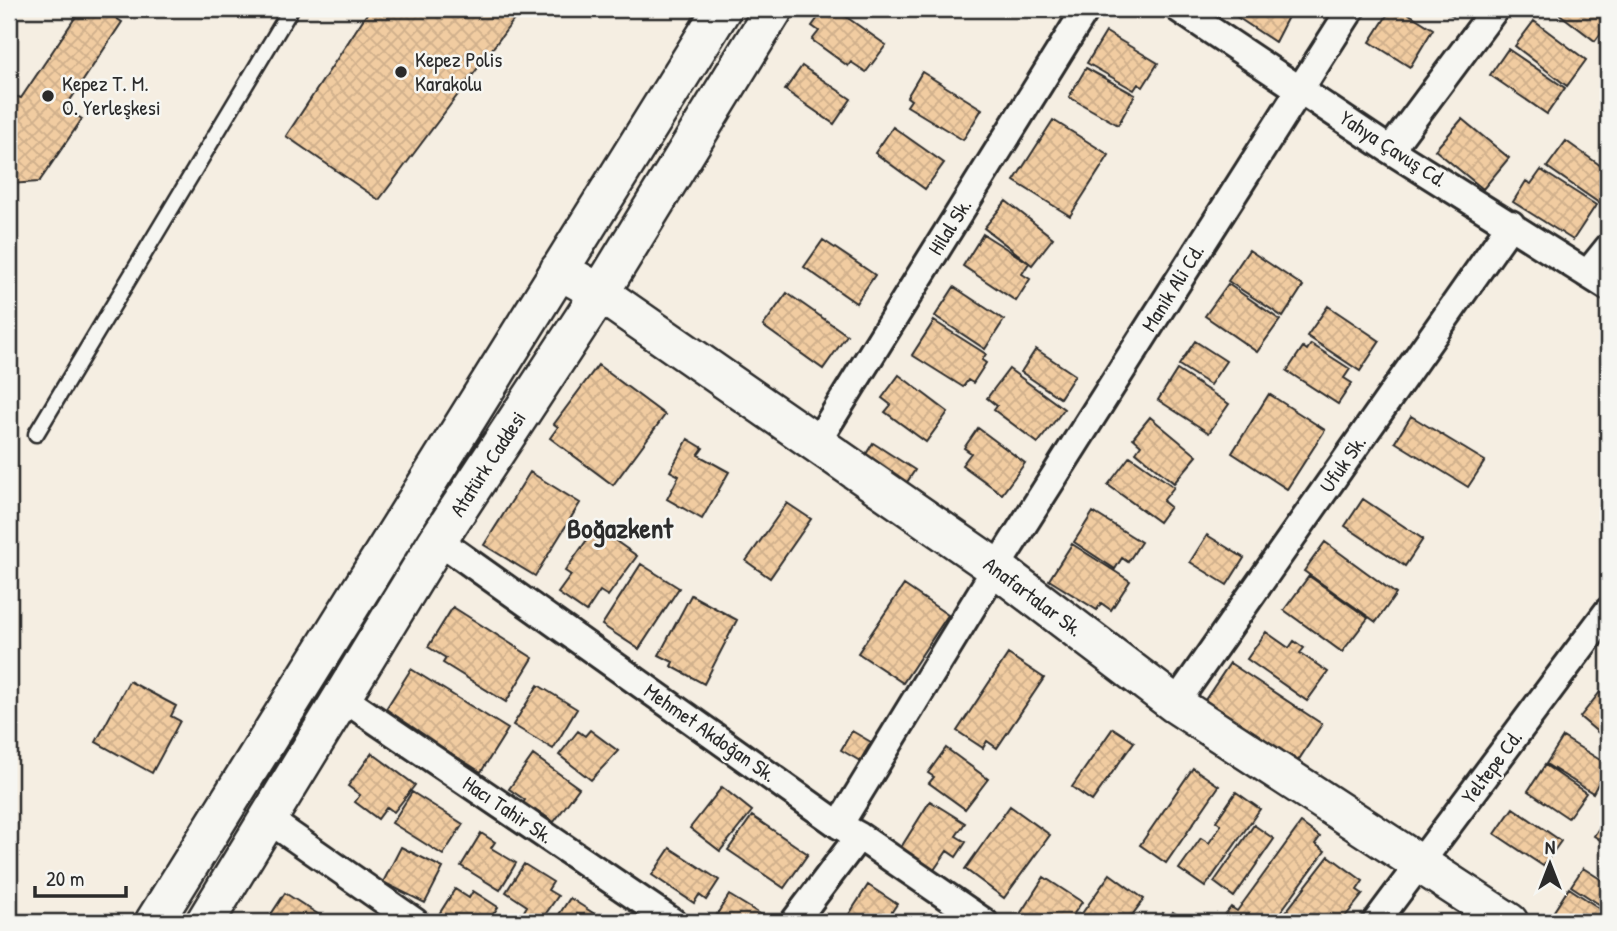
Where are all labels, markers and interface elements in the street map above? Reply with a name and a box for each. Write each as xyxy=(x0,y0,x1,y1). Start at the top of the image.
place label: Kepez Polis Karakolu xyxy=(415,45,502,98)
marker: Kepez Polis Karakolu xyxy=(393,64,409,80)
place label: Kepez T. M. O. Yerleşkesi xyxy=(62,69,161,122)
marker: Kepez T. M. O. Yerleşkesi xyxy=(40,88,56,104)
street label: Yahya Çavuş Cd. xyxy=(1334,103,1452,194)
street label: Hilal Sk. xyxy=(921,193,978,261)
street label: Manik Ali Cd. xyxy=(1134,238,1211,337)
street label: Atatürk Caddesi xyxy=(443,405,532,522)
street label: Ufuk Sk. xyxy=(1312,429,1373,498)
district label: Boğazkent xyxy=(567,509,674,548)
street label: Anafartalar Sk. xyxy=(978,550,1089,643)
street label: Mehmet Akdoğan Sk. xyxy=(639,676,782,789)
street label: Yeltepe Cd. xyxy=(1454,724,1529,809)
street label: Hacı Tahir Sk. xyxy=(457,769,559,850)
north arrow xyxy=(1516,830,1586,900)
text: N xyxy=(1545,834,1555,860)
scale bar xyxy=(35,854,126,898)
text: 20 m xyxy=(46,864,84,893)

